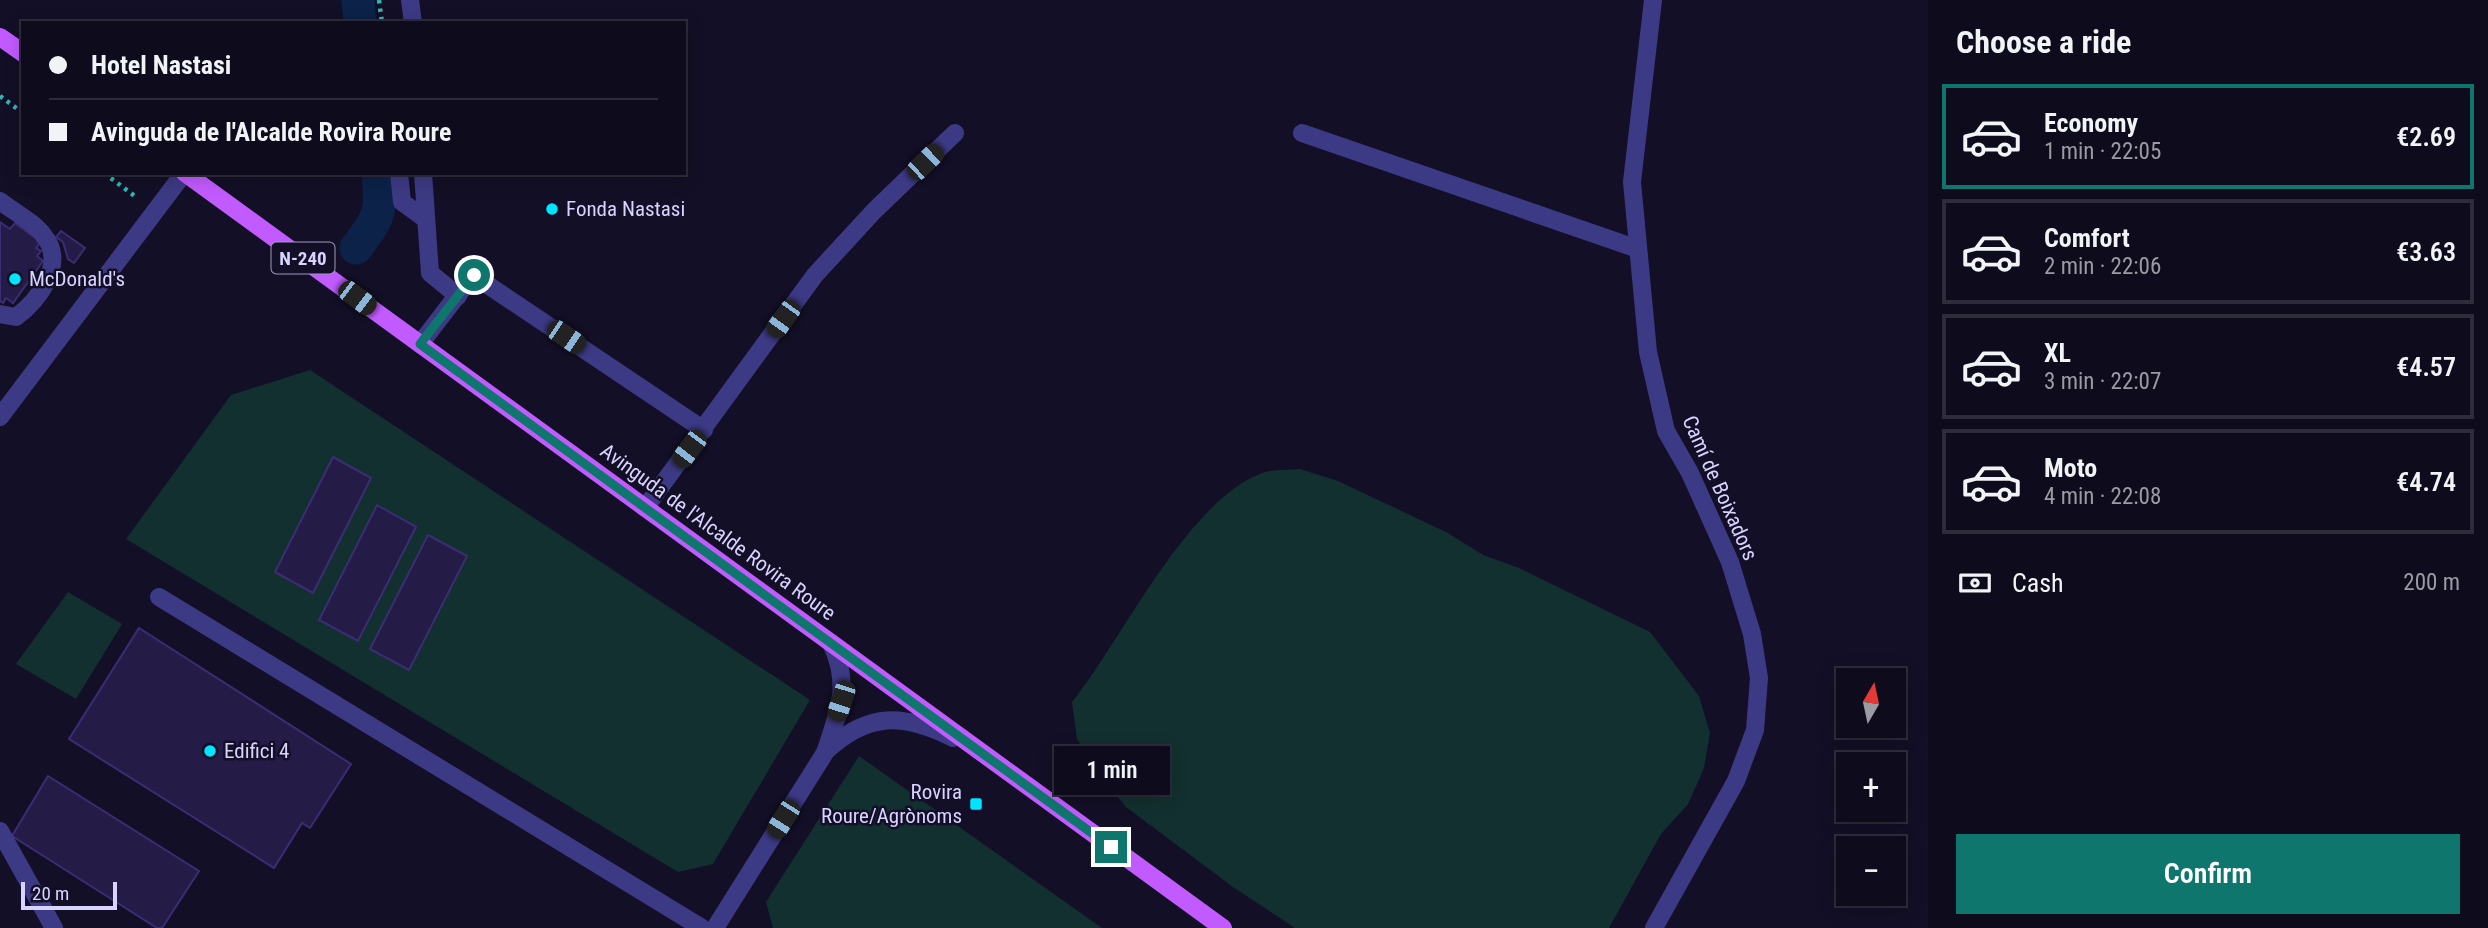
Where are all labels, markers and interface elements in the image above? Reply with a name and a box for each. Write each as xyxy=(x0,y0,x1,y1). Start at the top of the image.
text: Choose a ride xyxy=(1956,23,2131,61)
text: Hotel Nastasi xyxy=(91,50,231,80)
icon: car xyxy=(1960,105,2023,168)
text: Economy xyxy=(2044,108,2138,138)
text: Avinguda de l'Alcalde Rovira Roure xyxy=(91,117,451,147)
text: €2.69 xyxy=(2396,122,2456,152)
text: 1 min · 22:05 xyxy=(2044,138,2161,165)
car xyxy=(903,140,948,184)
place label: Fonda Nastasi xyxy=(566,197,685,221)
marker: Fonda Nastasi xyxy=(544,201,560,217)
icon: car xyxy=(1960,220,2023,283)
text: Comfort xyxy=(2044,223,2130,253)
text: €3.63 xyxy=(2396,237,2456,267)
road number: N-240 xyxy=(272,242,334,274)
text: 2 min · 22:06 xyxy=(2044,253,2161,280)
route start xyxy=(458,259,490,291)
place label: McDonald's xyxy=(29,267,125,291)
marker: McDonald's xyxy=(7,271,23,287)
car xyxy=(334,277,381,319)
car xyxy=(763,296,804,342)
car xyxy=(543,317,590,357)
icon: car xyxy=(1960,335,2023,398)
text: XL xyxy=(2044,338,2071,368)
text: €4.57 xyxy=(2396,352,2456,382)
text: 3 min · 22:07 xyxy=(2044,368,2161,395)
street label: Camí de Boixadors xyxy=(1677,412,1763,564)
car xyxy=(668,426,711,472)
street label: Avinguda de l'Alcalde Rovira Roure xyxy=(596,439,840,625)
icon: car xyxy=(1960,450,2023,513)
text: Moto xyxy=(2044,453,2097,483)
text: €4.74 xyxy=(2396,467,2456,497)
text: 4 min · 22:08 xyxy=(2044,483,2161,510)
icon: cash xyxy=(1956,564,1994,602)
text: Cash xyxy=(2012,568,2064,598)
text: 200 m xyxy=(2403,569,2460,596)
north arrow xyxy=(1836,668,1906,738)
map controls xyxy=(1836,668,1906,906)
car xyxy=(825,678,858,724)
place label: Edifici 4 xyxy=(224,739,289,763)
marker: Edifici 4 xyxy=(202,743,218,759)
callout: 1 min xyxy=(1053,746,1169,794)
button: + xyxy=(1836,752,1906,822)
text: 1 min xyxy=(1087,757,1137,784)
place label: Rovira Roure/Agrònoms xyxy=(821,780,962,828)
car xyxy=(763,796,804,842)
marker: Rovira Roure/Agrònoms xyxy=(968,796,984,812)
route end xyxy=(1095,831,1127,863)
button: Confirm xyxy=(1956,834,2460,914)
button: − xyxy=(1836,836,1906,906)
scale bar xyxy=(21,879,117,911)
text: 20 m xyxy=(32,882,69,905)

